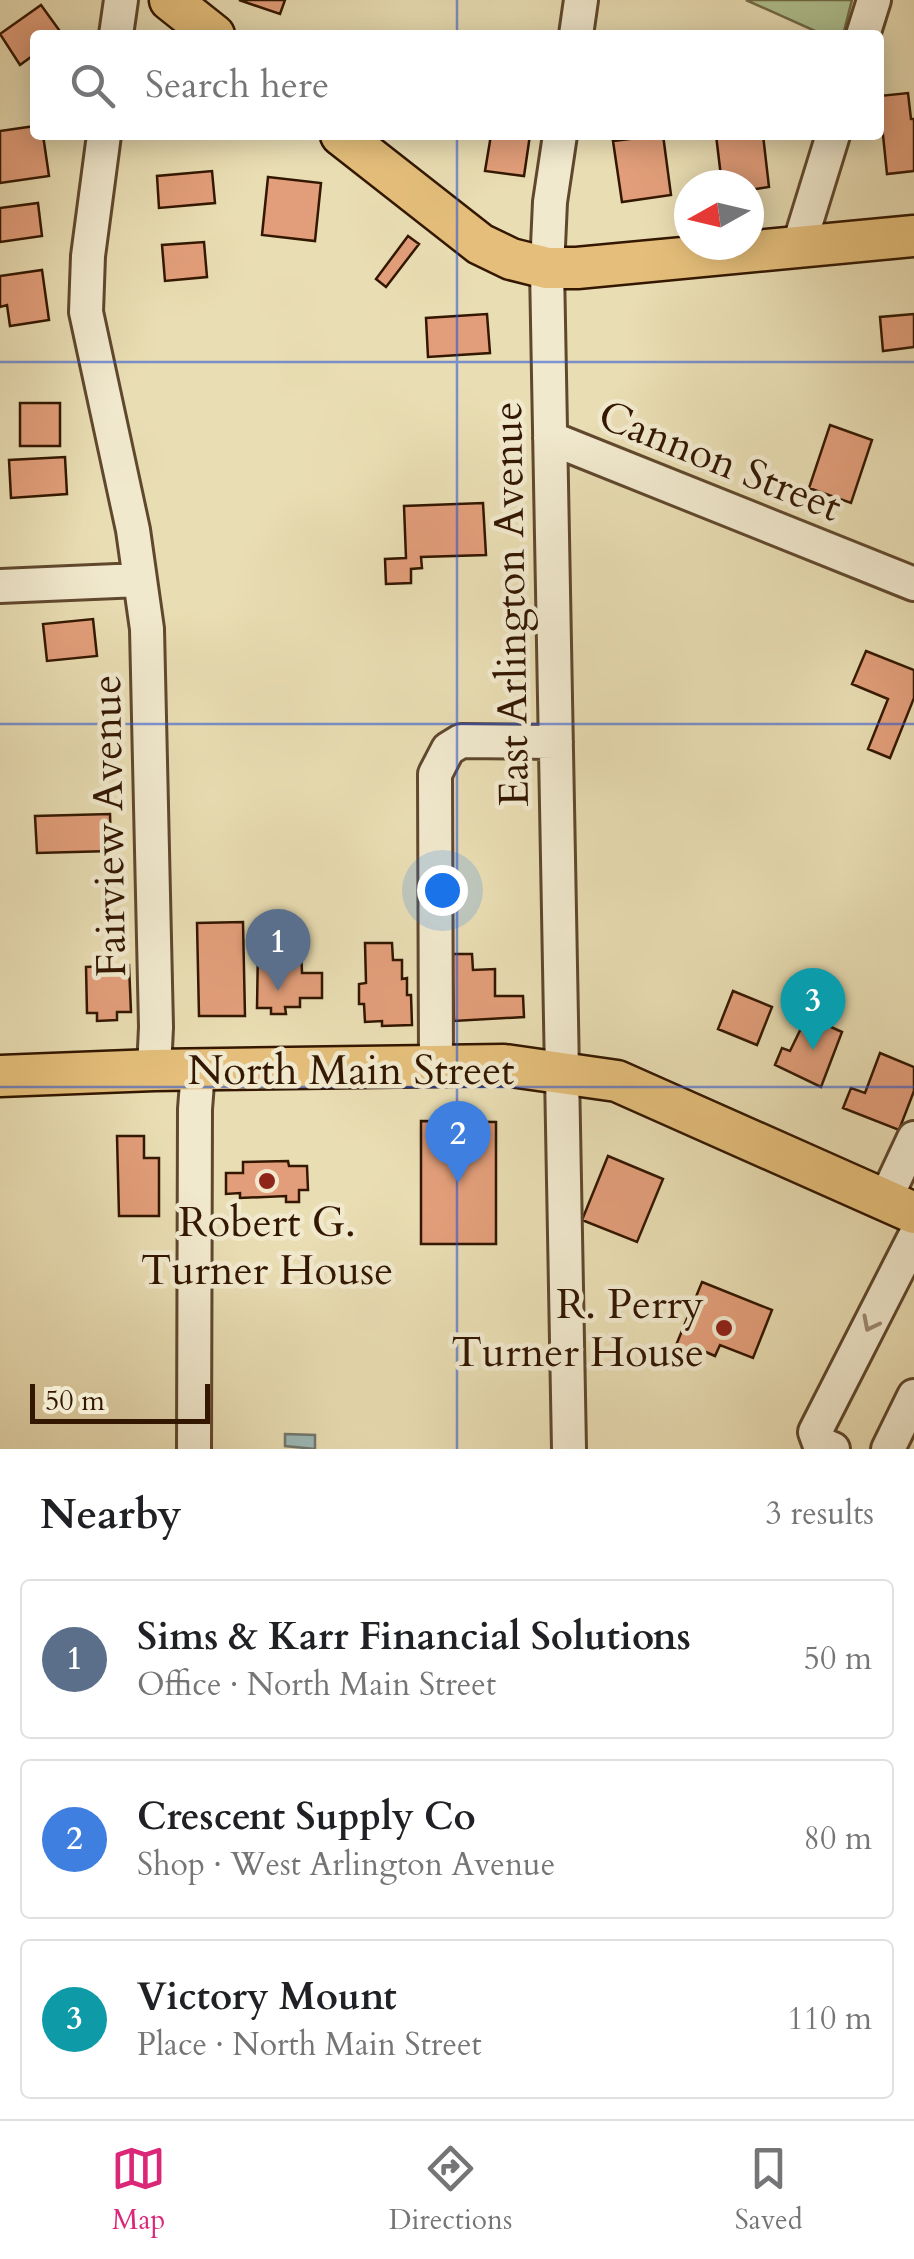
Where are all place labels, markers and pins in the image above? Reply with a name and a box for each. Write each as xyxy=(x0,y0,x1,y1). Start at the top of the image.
pin: 1 xyxy=(246,908,310,991)
pin: 3 xyxy=(780,968,846,1050)
pin: 2 xyxy=(426,1100,490,1183)
marker: Robert G. Turner House xyxy=(256,1170,278,1192)
place label: Robert G. Turner House xyxy=(141,1194,393,1299)
place label: R. Perry Turner House xyxy=(451,1276,704,1381)
marker: R. Perry Turner House xyxy=(713,1317,735,1339)

